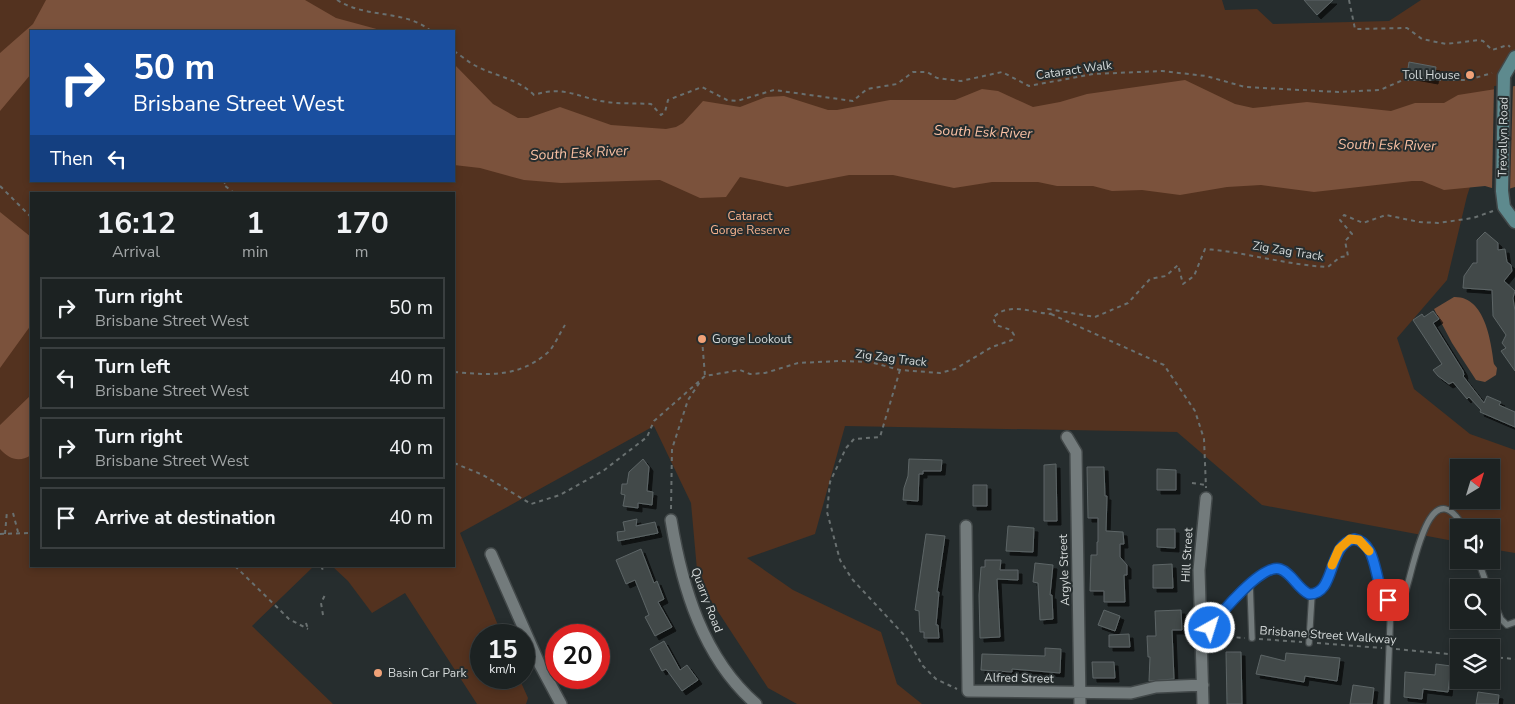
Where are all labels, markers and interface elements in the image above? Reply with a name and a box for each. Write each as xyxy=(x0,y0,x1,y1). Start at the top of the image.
text: 50 m xyxy=(133,44,215,91)
icon: right xyxy=(50,50,115,115)
street label: Cataract Walk xyxy=(1035,57,1114,83)
place label: Toll House xyxy=(1402,67,1460,83)
marker: Toll House xyxy=(1464,69,1476,81)
text: Brisbane Street West xyxy=(133,89,344,119)
street label: Trevallyn Road xyxy=(1494,97,1512,177)
water label: South Esk River xyxy=(934,121,1033,143)
water label: South Esk River xyxy=(1338,135,1437,155)
water label: South Esk River xyxy=(529,141,630,165)
icon: left xyxy=(103,145,131,173)
text: Then xyxy=(50,146,93,172)
text: 16:12 xyxy=(96,203,176,244)
text: 1 xyxy=(246,203,264,244)
text: 170 xyxy=(335,203,389,244)
park label: Cataract Gorge Reserve xyxy=(710,208,790,238)
street label: Zig Zag Track xyxy=(1251,237,1326,265)
text: Arrival xyxy=(112,241,160,263)
text: min xyxy=(242,241,268,263)
text: m xyxy=(355,241,369,263)
text: Turn right xyxy=(95,284,182,310)
icon: right xyxy=(52,294,80,322)
text: 50 m xyxy=(389,295,433,321)
text: Brisbane Street West xyxy=(95,310,249,332)
place label: Gorge Lookout xyxy=(712,331,792,347)
marker: Gorge Lookout xyxy=(696,333,708,345)
street label: Zig Zag Track xyxy=(854,346,929,370)
text: Turn left xyxy=(95,354,170,380)
icon: left xyxy=(52,364,80,392)
text: 40 m xyxy=(389,365,433,391)
text: Brisbane Street West xyxy=(95,380,249,402)
text: Turn right xyxy=(95,424,182,450)
icon: right xyxy=(52,434,80,462)
text: 40 m xyxy=(389,435,433,461)
text: Brisbane Street West xyxy=(95,450,249,472)
north arrow xyxy=(1450,459,1500,509)
map controls xyxy=(1450,459,1500,689)
icon: arrive xyxy=(52,504,80,532)
text: Arrive at destination xyxy=(95,505,276,531)
text: 40 m xyxy=(389,505,433,531)
button: sound xyxy=(1450,519,1500,569)
street label: Hill Street xyxy=(1178,526,1196,583)
street label: Argyle Street xyxy=(1055,533,1073,606)
street label: Quarry Road xyxy=(687,565,727,635)
pin xyxy=(1367,579,1409,621)
button: search xyxy=(1450,579,1500,629)
icon: arrive xyxy=(1374,586,1402,614)
position arrow xyxy=(1183,601,1235,653)
street label: Brisbane Street Walkway xyxy=(1259,622,1398,648)
speed limit sign: 20 xyxy=(545,624,610,689)
text: 15 xyxy=(487,633,518,667)
button: layers xyxy=(1450,639,1500,689)
text: km/h xyxy=(489,661,516,677)
place label: Basin Car Park xyxy=(388,665,468,681)
marker: Basin Car Park xyxy=(372,667,384,679)
street label: Alfred Street xyxy=(984,669,1055,687)

